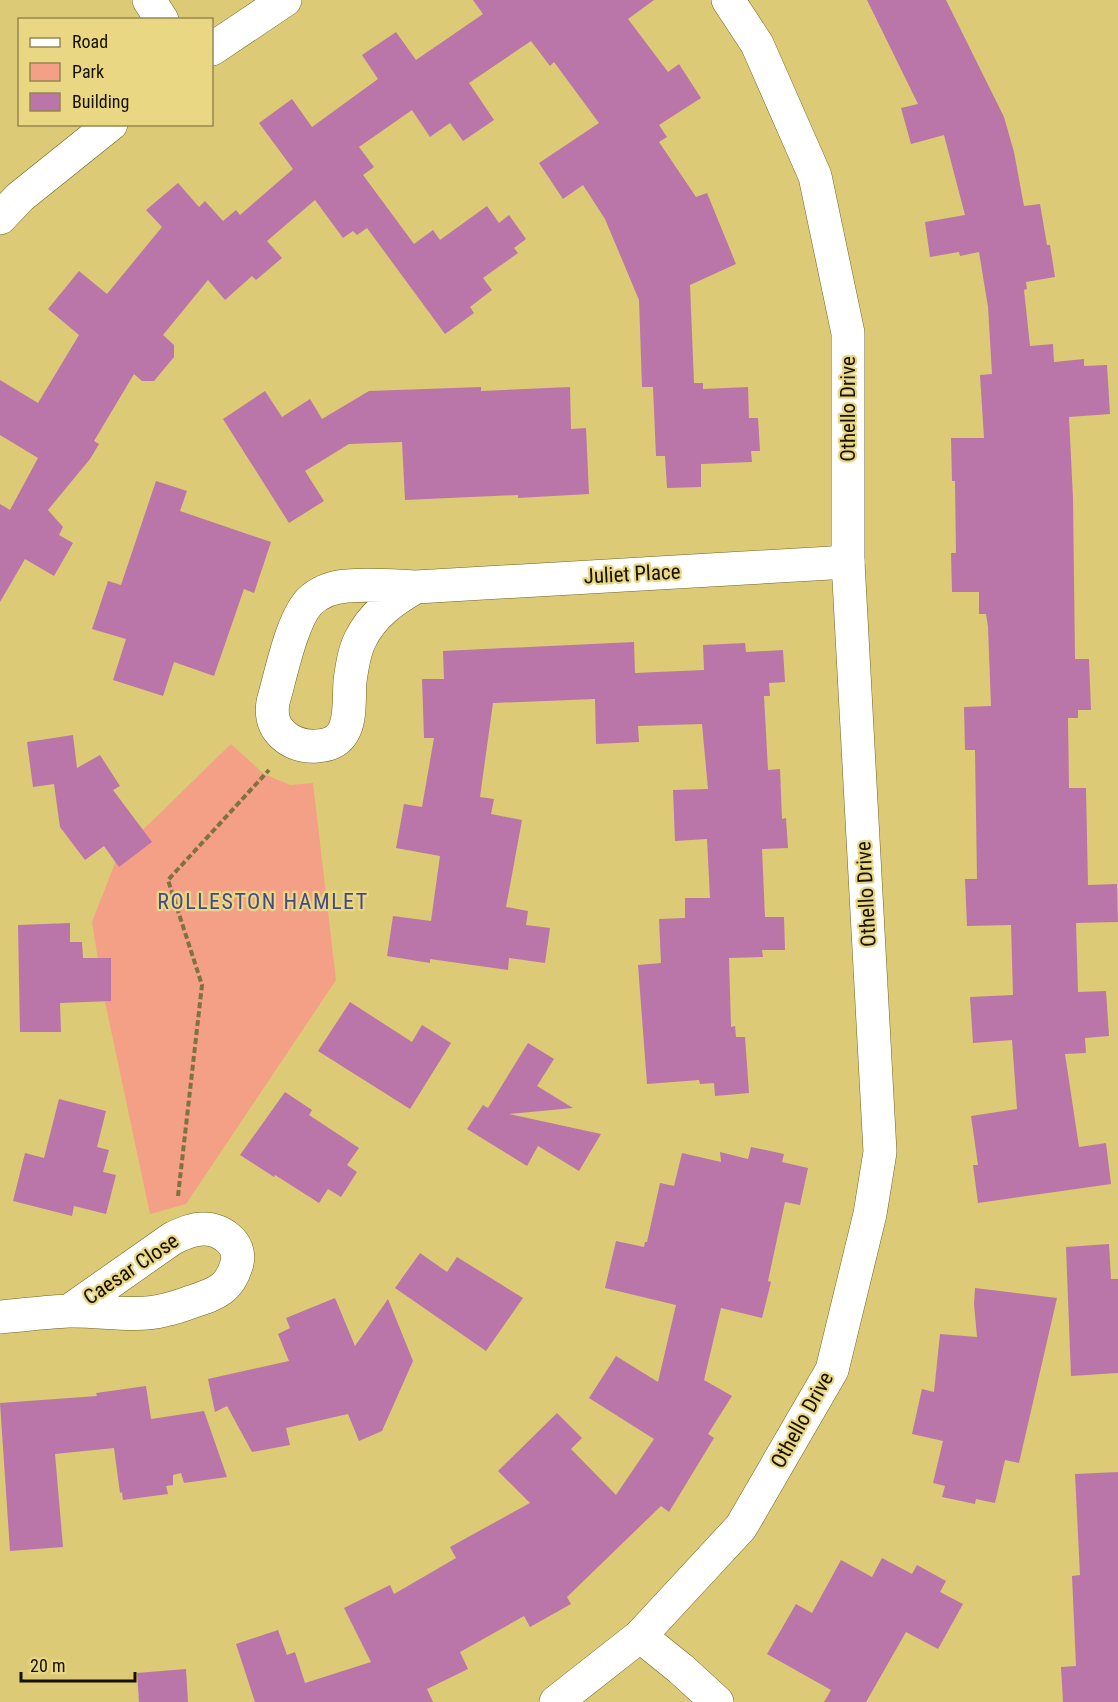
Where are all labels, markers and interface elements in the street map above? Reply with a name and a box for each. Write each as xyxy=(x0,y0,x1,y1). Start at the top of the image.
legend xyxy=(18,18,213,126)
text: Road xyxy=(72,31,108,52)
text: Park xyxy=(72,61,104,82)
text: Building xyxy=(72,91,129,112)
street label: Othello Drive xyxy=(836,356,860,462)
street label: Juliet Place xyxy=(583,559,681,589)
street label: Othello Drive xyxy=(851,840,881,947)
district label: ROLLESTON HAMLET xyxy=(157,889,369,914)
street label: Caesar Close xyxy=(79,1228,183,1310)
street label: Othello Drive xyxy=(766,1368,838,1472)
scale bar xyxy=(21,1645,135,1683)
text: 20 m xyxy=(30,1655,65,1676)

